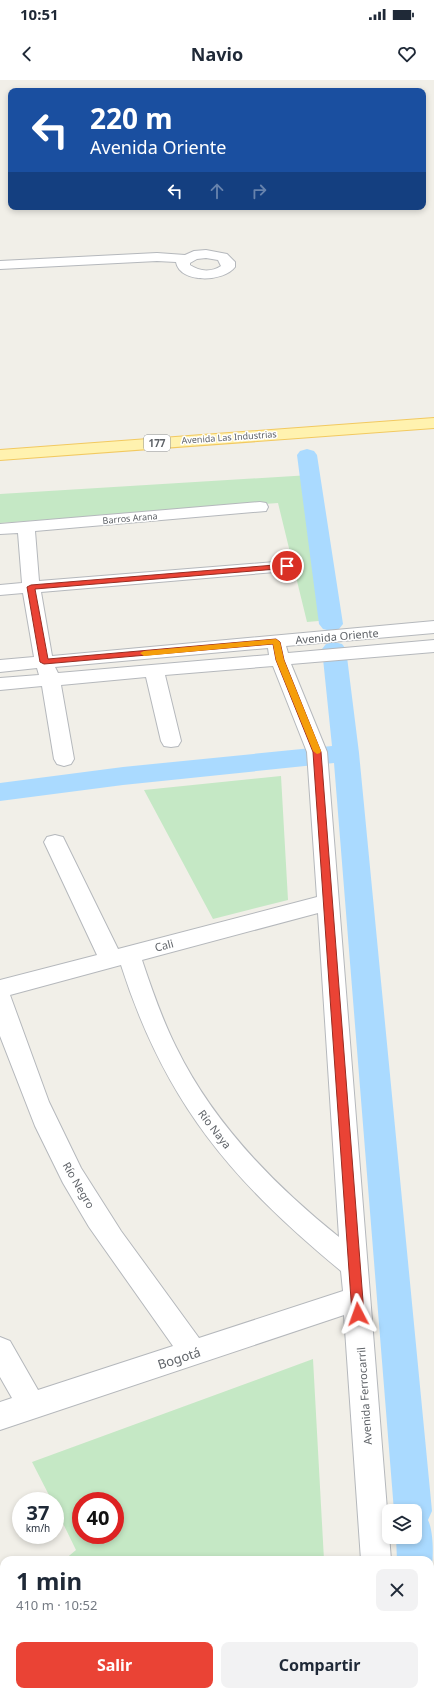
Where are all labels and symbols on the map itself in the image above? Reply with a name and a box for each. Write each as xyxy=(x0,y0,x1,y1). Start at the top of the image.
street label: Avenida Las Industrias xyxy=(181,427,277,447)
road number: 177 xyxy=(144,435,170,451)
street label: Barros Arana xyxy=(102,509,158,527)
pin xyxy=(270,549,304,583)
street label: Avenida Oriente xyxy=(295,625,379,647)
street label: Cali xyxy=(153,935,175,955)
street label: Río Naya xyxy=(195,1106,235,1152)
street label: Río Negro xyxy=(60,1159,99,1211)
position arrow xyxy=(337,1293,379,1335)
street label: Bogotá xyxy=(155,1343,203,1373)
street label: Avenida Ferrocarril xyxy=(353,1347,375,1445)
speed limit sign: 40 xyxy=(72,1492,124,1544)

